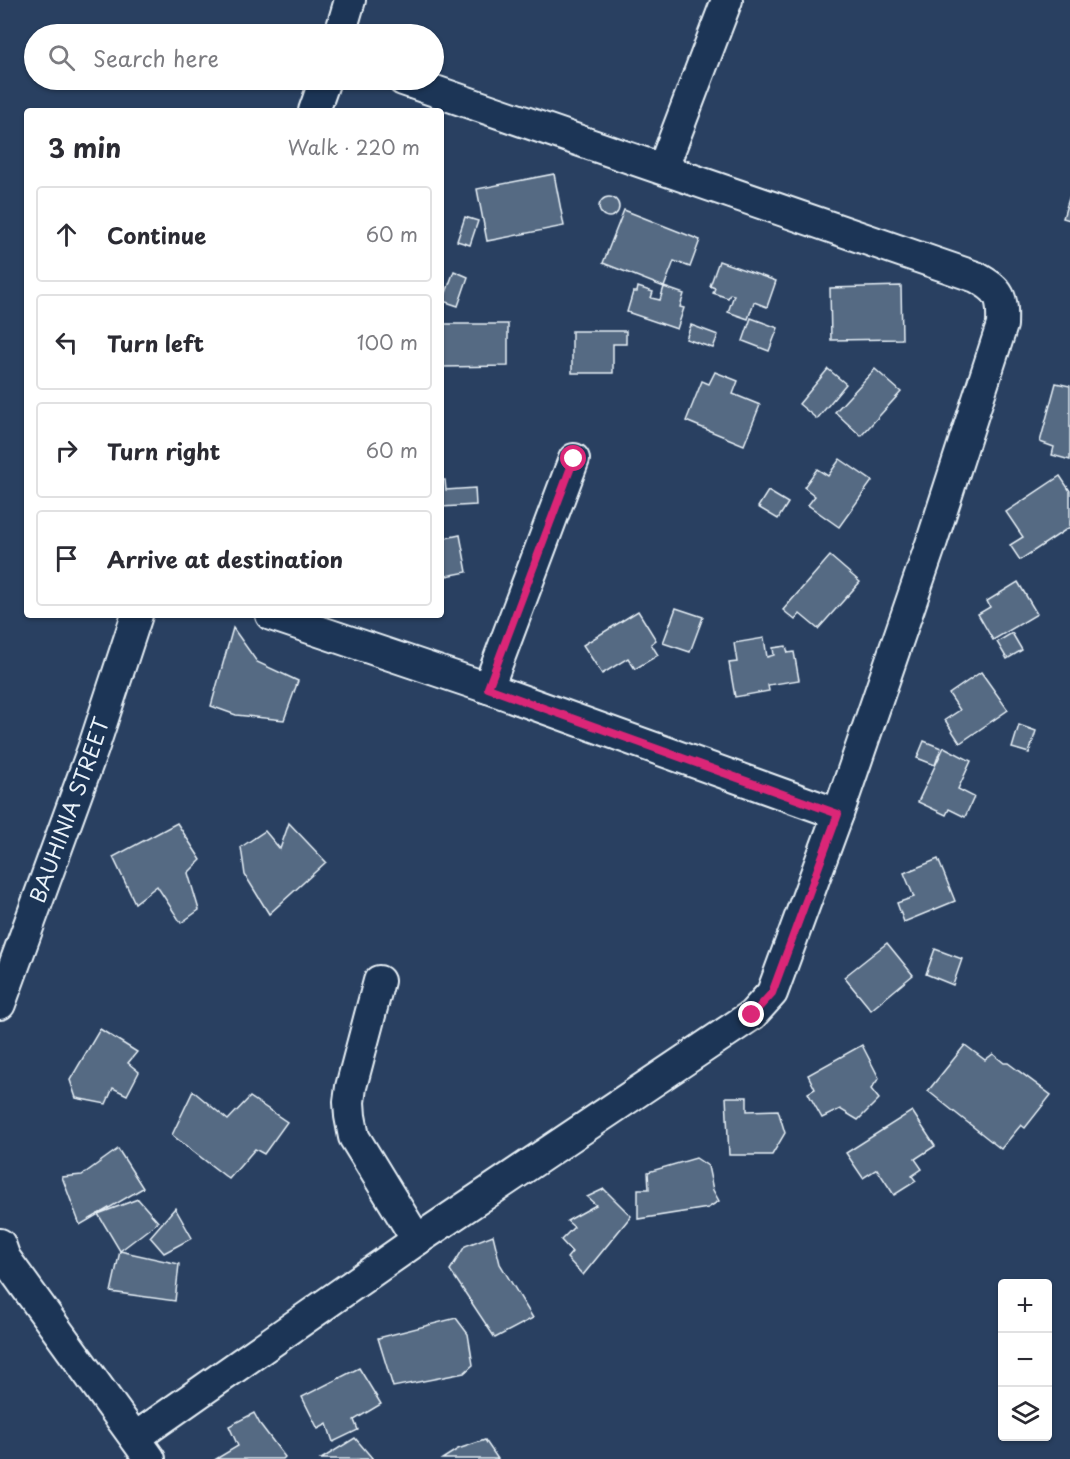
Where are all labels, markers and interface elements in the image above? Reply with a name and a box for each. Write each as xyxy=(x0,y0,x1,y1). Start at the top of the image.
search box xyxy=(24,24,444,90)
icon: search xyxy=(45,41,78,74)
text: Search here xyxy=(93,41,219,74)
text: 3 min xyxy=(48,128,121,167)
text: Walk · 220 m xyxy=(288,132,420,162)
icon: ahead xyxy=(50,218,83,251)
text: Continue xyxy=(107,218,206,251)
text: 60 m xyxy=(366,219,418,249)
icon: left xyxy=(50,326,83,359)
text: Turn left xyxy=(107,326,204,359)
text: 100 m xyxy=(357,327,418,357)
icon: right xyxy=(50,434,83,467)
text: Turn right xyxy=(107,434,220,467)
text: 60 m xyxy=(366,435,418,465)
route start xyxy=(560,445,586,471)
icon: arrive xyxy=(50,542,83,575)
text: Arrive at destination xyxy=(107,542,343,575)
street label: BAUHINIA STREET xyxy=(20,712,117,907)
route end xyxy=(738,1001,764,1027)
map controls xyxy=(998,1279,1052,1441)
button: + xyxy=(998,1279,1052,1333)
button: − xyxy=(998,1333,1052,1387)
button: layers xyxy=(998,1387,1052,1441)

